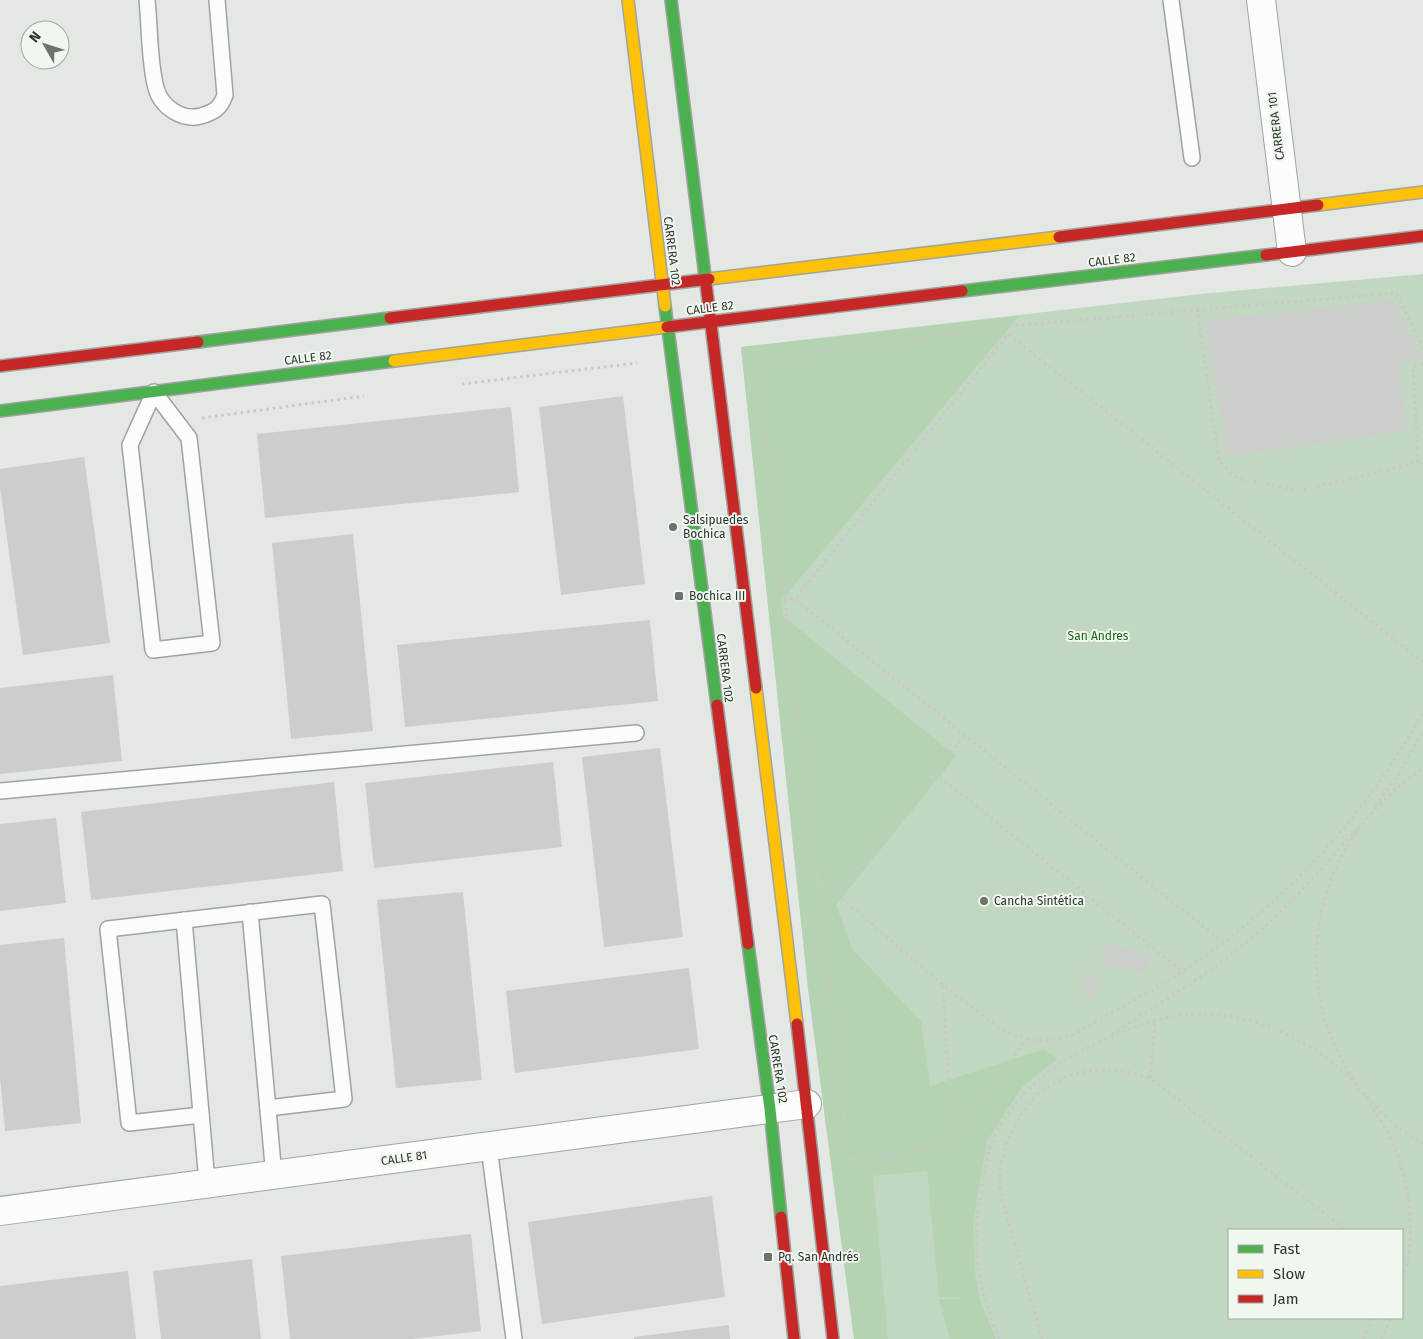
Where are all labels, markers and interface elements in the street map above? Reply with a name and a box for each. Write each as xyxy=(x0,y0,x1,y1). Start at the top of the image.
north arrow xyxy=(20,20,70,70)
text: N xyxy=(26,28,45,46)
street label: CARRERA 101 xyxy=(1265,91,1287,161)
street label: CARRERA 102 xyxy=(661,216,683,286)
street label: CALLE 82 xyxy=(1088,250,1137,270)
street label: CALLE 82 xyxy=(686,298,735,318)
street label: CALLE 82 xyxy=(284,348,333,368)
place label: Salsipuedes Bochica xyxy=(683,513,749,541)
marker: Salsipuedes Bochica xyxy=(667,521,679,533)
place label: Bochica III xyxy=(689,589,745,603)
marker: Bochica III xyxy=(673,590,685,602)
park label: San Andres xyxy=(1068,629,1129,643)
street label: CARRERA 102 xyxy=(714,633,736,703)
place label: Cancha Sintética xyxy=(994,894,1084,908)
marker: Cancha Sintética xyxy=(978,895,990,907)
street label: CARRERA 102 xyxy=(766,1034,790,1104)
street label: CALLE 81 xyxy=(380,1148,428,1168)
legend xyxy=(1228,1229,1403,1319)
text: Fast xyxy=(1273,1240,1300,1258)
place label: Pq. San Andrés xyxy=(778,1250,859,1264)
marker: Pq. San Andrés xyxy=(762,1251,774,1263)
text: Slow xyxy=(1273,1265,1305,1283)
text: Jam xyxy=(1273,1290,1299,1308)

